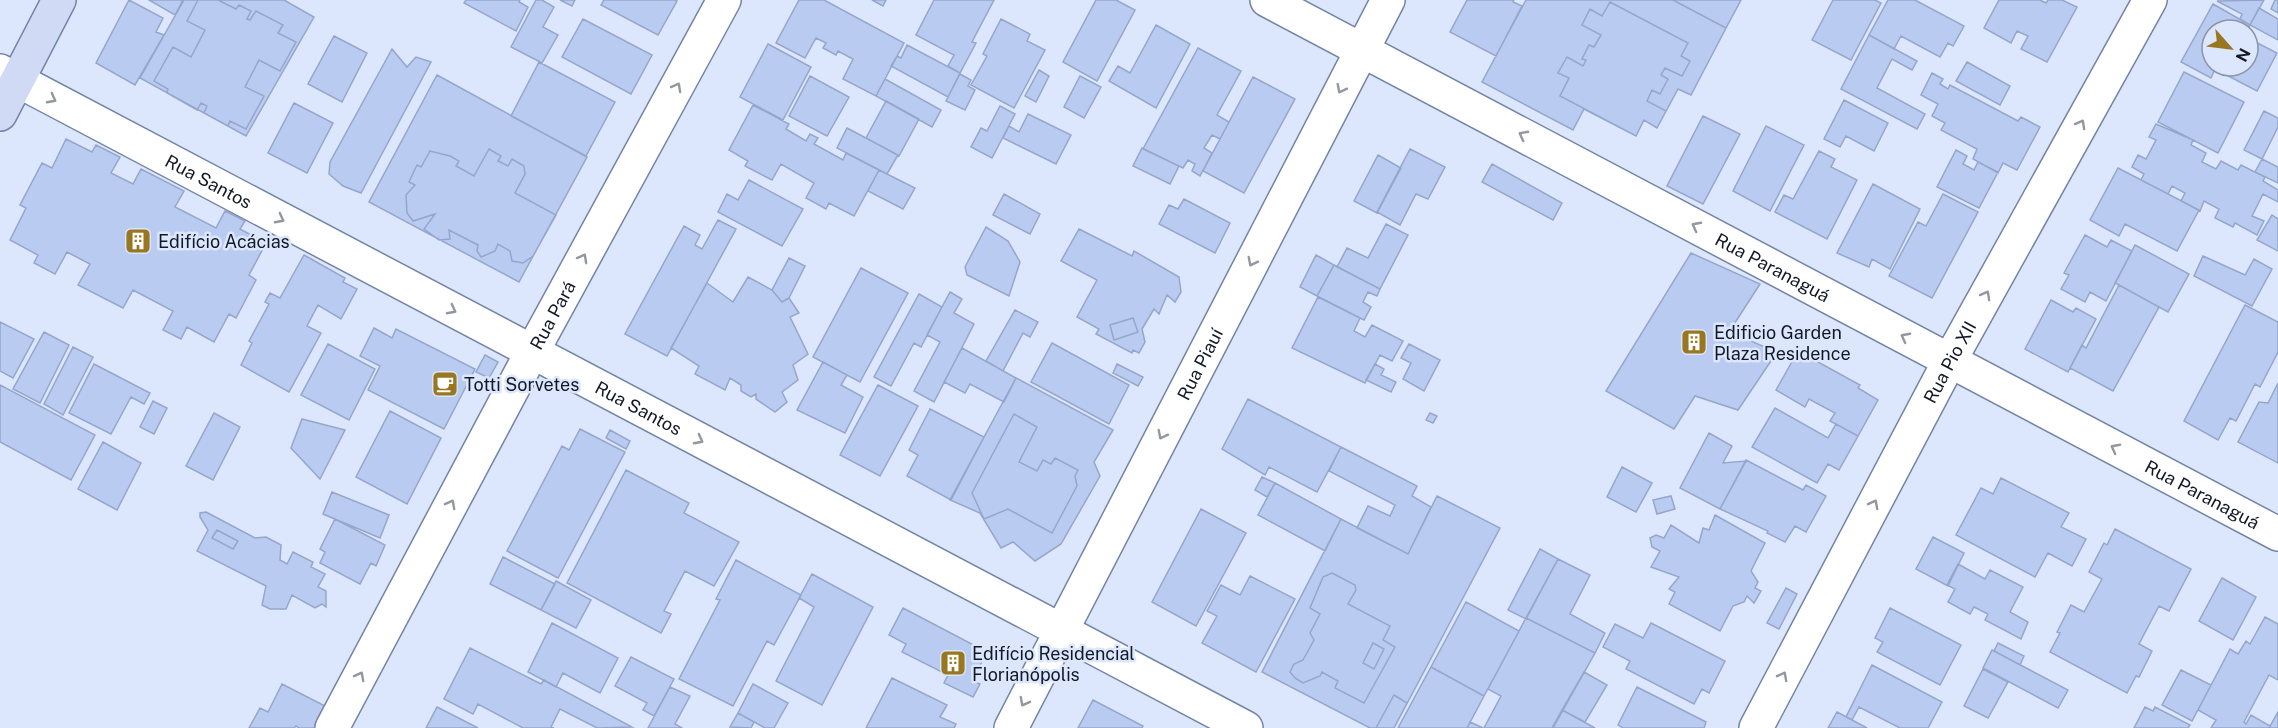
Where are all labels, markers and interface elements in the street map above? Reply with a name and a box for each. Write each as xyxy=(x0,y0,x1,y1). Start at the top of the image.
north arrow xyxy=(2200,18,2260,78)
text: N xyxy=(2231,45,2254,65)
one-way arrow xyxy=(1337,82,1348,93)
one-way arrow xyxy=(670,83,681,93)
one-way arrow xyxy=(45,91,56,103)
one-way arrow xyxy=(2074,120,2085,130)
one-way arrow xyxy=(1519,131,1530,142)
street label: Rua Santos xyxy=(162,150,256,212)
one-way arrow xyxy=(274,212,284,223)
one-way arrow xyxy=(1691,222,1702,233)
building icon: Edifício Acácias xyxy=(123,226,153,256)
street label: Rua Paranaguá xyxy=(1712,228,1834,306)
place label: Edifício Acácias xyxy=(158,231,290,252)
one-way arrow xyxy=(576,254,587,264)
one-way arrow xyxy=(1247,256,1259,267)
street label: Rua Pará xyxy=(525,277,579,353)
one-way arrow xyxy=(1979,291,1990,301)
one-way arrow xyxy=(446,303,457,314)
street label: Rua Pio XII xyxy=(1919,317,1980,406)
place label: Edificio Garden Plaza Residence xyxy=(1714,322,1851,364)
street label: Rua Piauí xyxy=(1172,324,1227,403)
building icon: Edificio Garden Plaza Residence xyxy=(1679,327,1709,357)
one-way arrow xyxy=(1901,333,1912,344)
cafe icon: Totti Sorvetes xyxy=(430,369,460,399)
place label: Totti Sorvetes xyxy=(464,374,579,395)
street label: Rua Santos xyxy=(592,376,685,439)
one-way arrow xyxy=(1158,429,1170,440)
one-way arrow xyxy=(693,433,704,444)
one-way arrow xyxy=(2111,444,2121,455)
street label: Rua Paranaguá xyxy=(2142,455,2263,533)
one-way arrow xyxy=(1867,499,1878,510)
one-way arrow xyxy=(444,500,455,510)
place label: Edifício Residencial Florianópolis xyxy=(972,643,1135,685)
building icon: Edifício Residencial Florianópolis xyxy=(938,648,968,678)
one-way arrow xyxy=(353,672,364,683)
one-way arrow xyxy=(1776,672,1788,683)
one-way arrow xyxy=(1020,696,1032,707)

